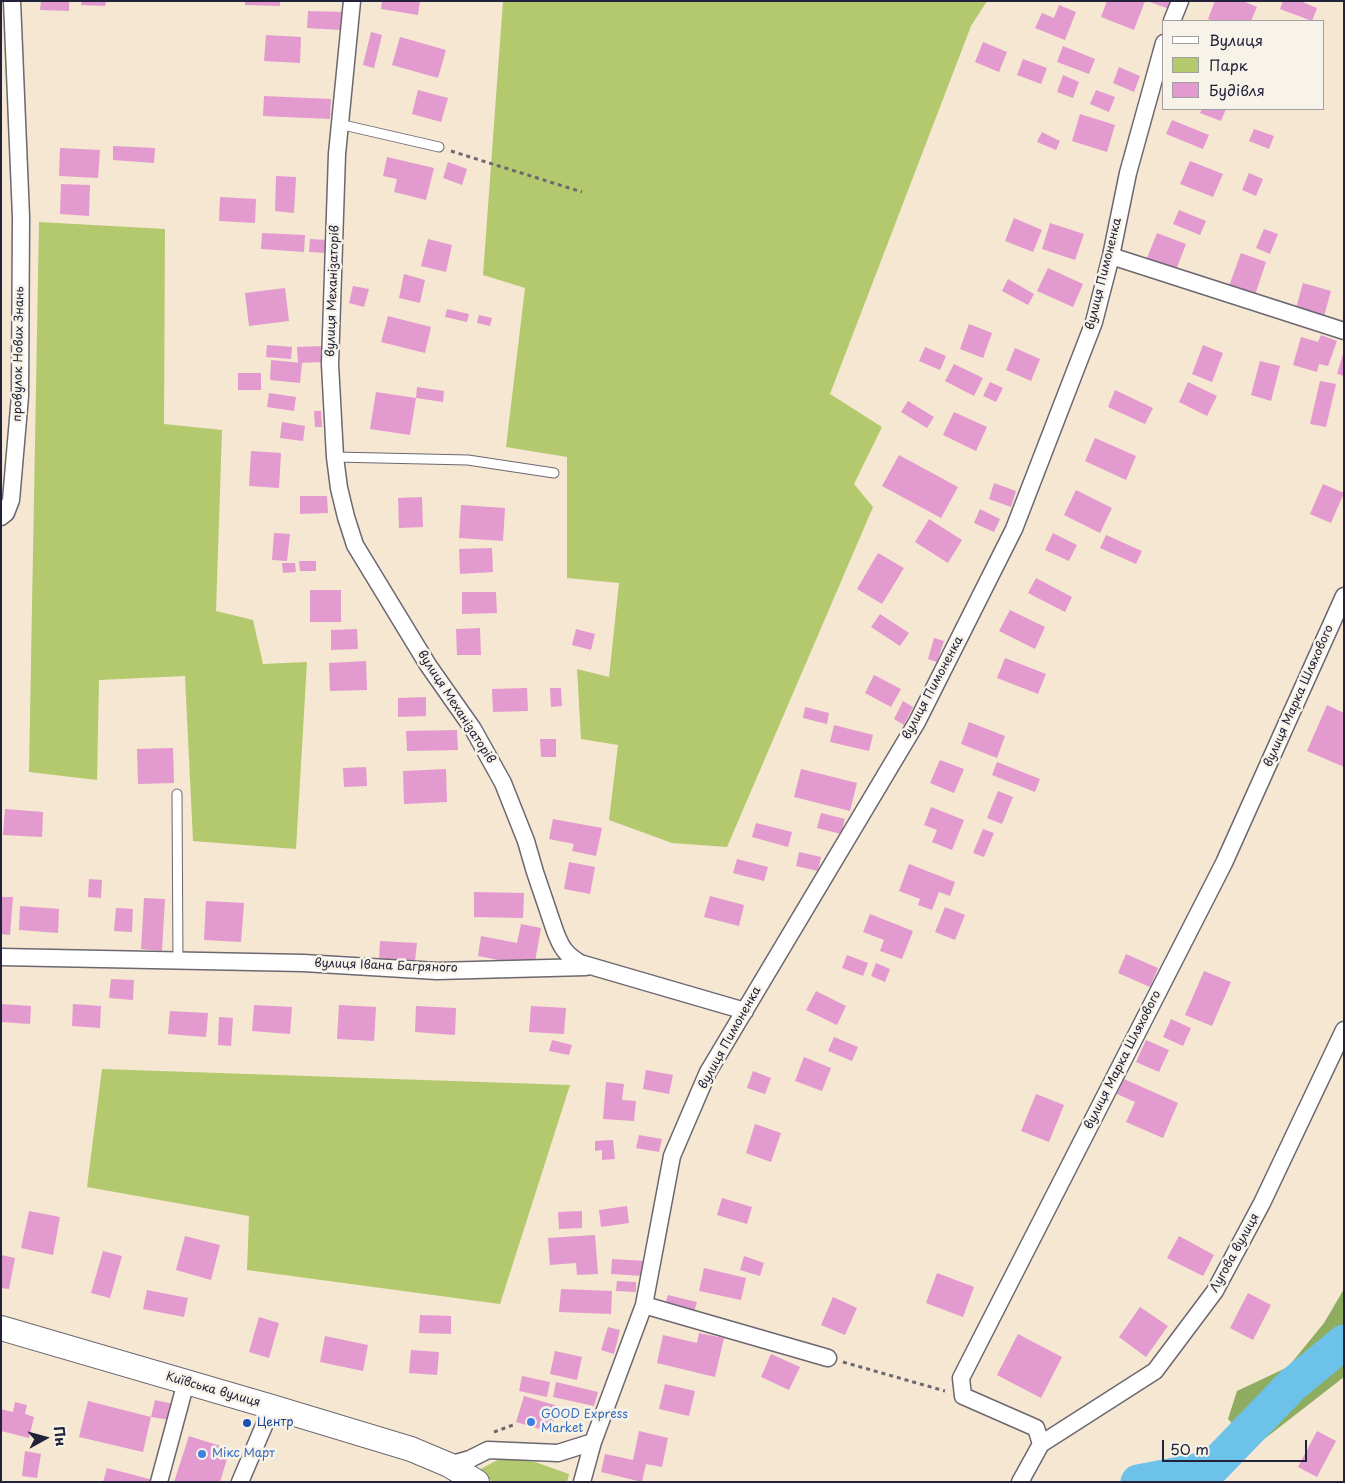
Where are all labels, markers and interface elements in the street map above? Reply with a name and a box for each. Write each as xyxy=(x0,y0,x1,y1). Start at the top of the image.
legend xyxy=(1162,20,1325,110)
text: Вулиця xyxy=(1209,28,1263,51)
text: Парк xyxy=(1209,53,1248,76)
text: Будівля xyxy=(1209,78,1265,101)
street label: вулиця Пимоненка xyxy=(1083,216,1125,332)
street label: вулиця Механізаторів xyxy=(324,225,342,357)
street label: провулок Нових Знань xyxy=(11,286,27,422)
street label: вулиця Марка Шляхового xyxy=(1261,623,1337,769)
street label: вулиця Пимоненка xyxy=(900,634,966,742)
street label: вулиця Механізаторів xyxy=(414,648,498,766)
street label: вулиця Івана Багряного xyxy=(314,956,458,976)
street label: вулиця Пимоненка xyxy=(696,984,764,1092)
street label: вулиця Марка Шляхового xyxy=(1082,988,1164,1132)
street label: Лугова вулиця xyxy=(1207,1211,1263,1295)
street label: Київська вулиця xyxy=(164,1370,262,1410)
place label: GOOD Express Market xyxy=(541,1408,628,1436)
north arrow xyxy=(20,1413,70,1463)
place label: Центр xyxy=(257,1416,294,1430)
marker: GOOD Express Market xyxy=(525,1416,537,1428)
marker: Центр xyxy=(241,1417,253,1429)
text: Пн xyxy=(49,1425,72,1447)
scale bar xyxy=(1165,1430,1310,1462)
text: 50 m xyxy=(1170,1437,1209,1460)
place label: Мікс Март xyxy=(212,1447,275,1461)
marker: Мікс Март xyxy=(196,1448,208,1460)

